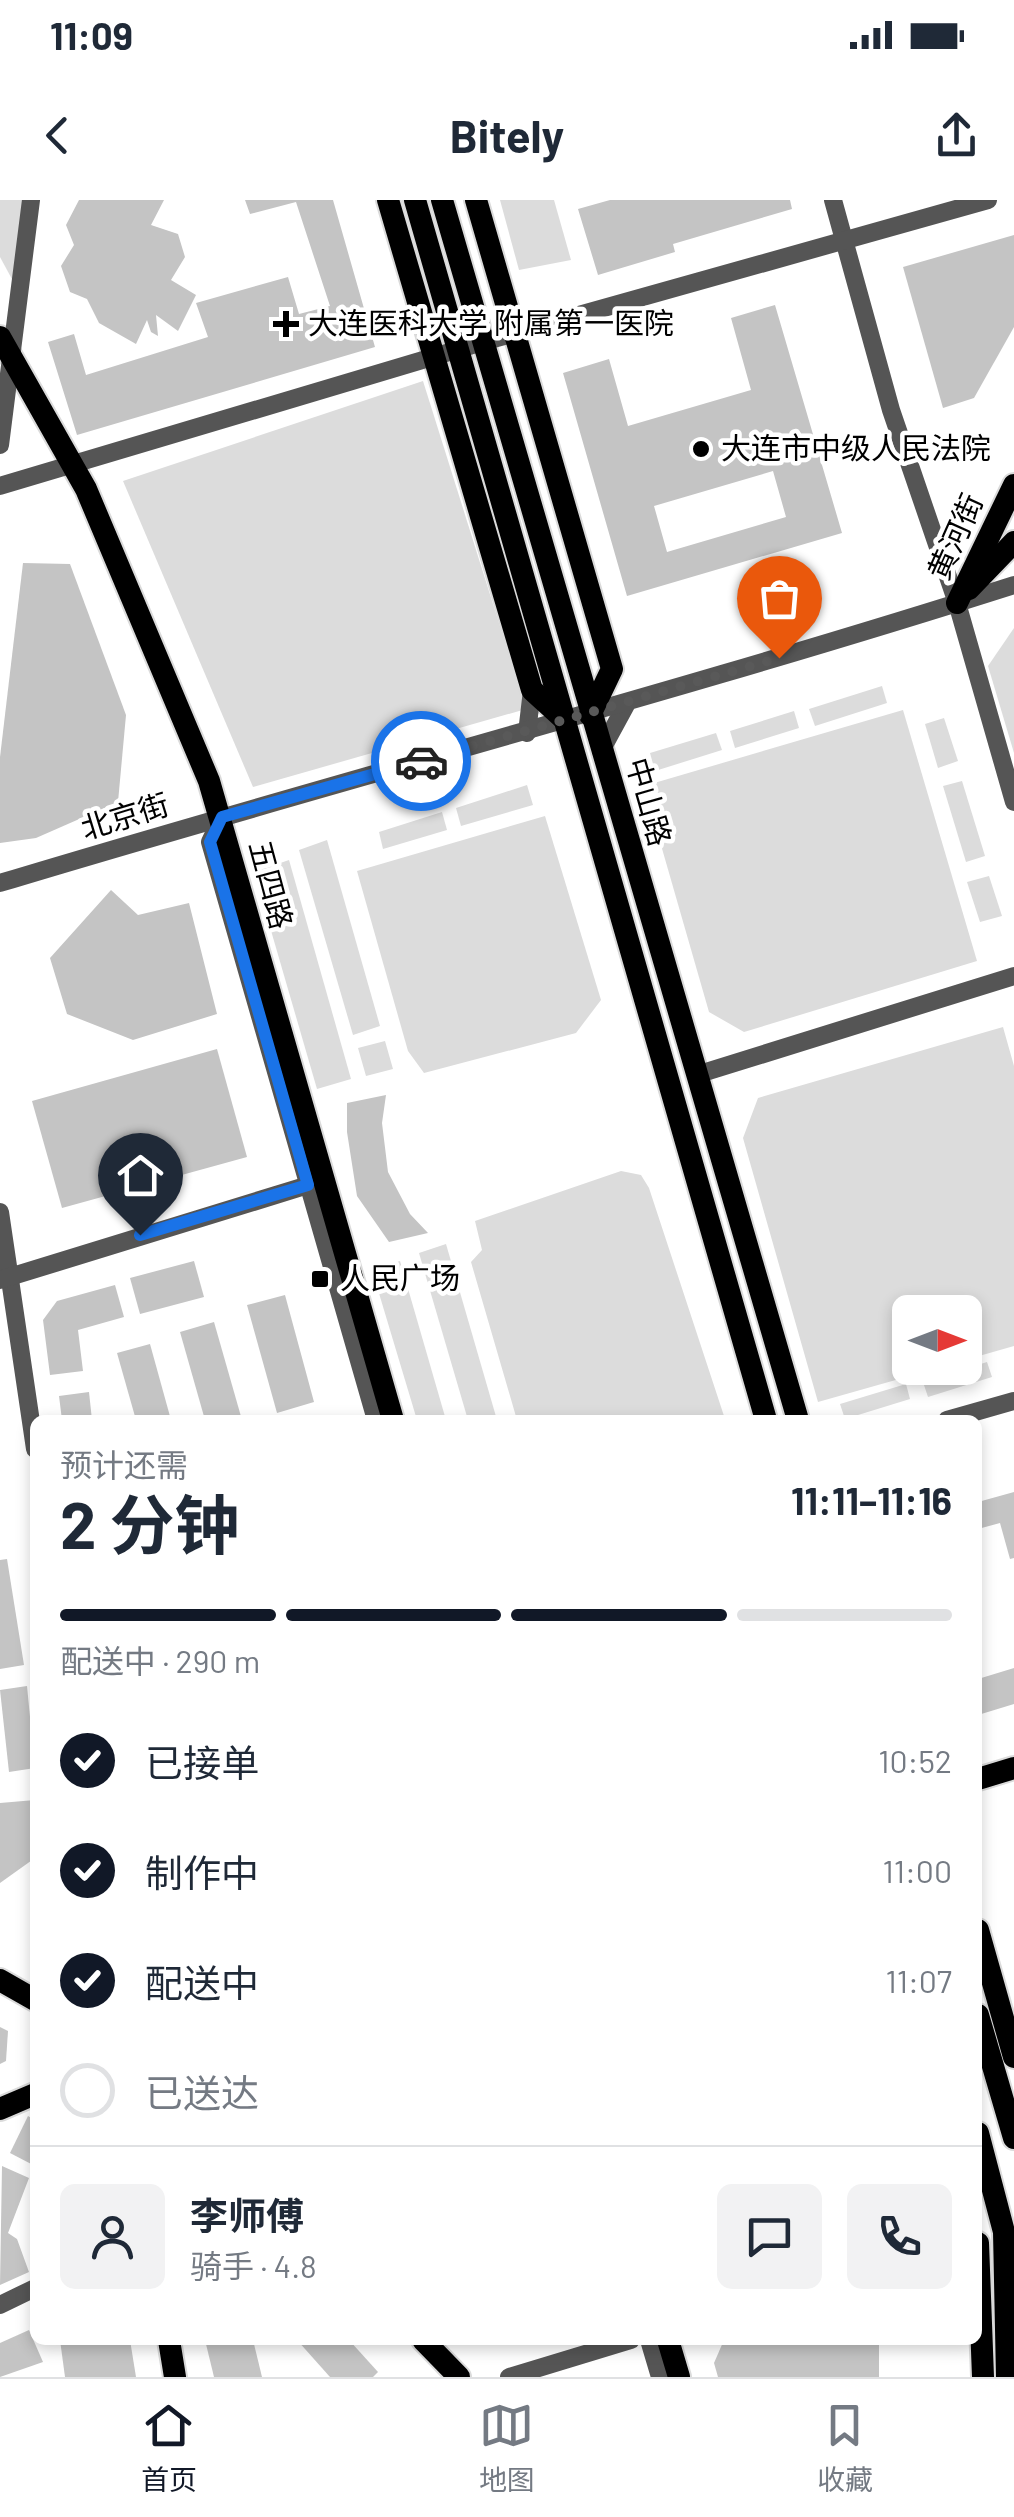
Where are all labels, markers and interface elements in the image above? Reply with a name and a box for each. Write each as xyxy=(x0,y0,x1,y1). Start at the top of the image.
text: 11:09 xyxy=(50,12,133,58)
icon: back xyxy=(30,108,85,163)
text: Bitely xyxy=(450,108,564,162)
icon: share xyxy=(929,108,984,163)
place label: 大连医科大学 附属第一医院 xyxy=(308,304,674,340)
marker: 大连医科大学 附属第一医院 xyxy=(273,311,299,337)
place label: 大连市中级人民法院 xyxy=(721,429,991,465)
marker: 大连市中级人民法院 xyxy=(690,438,712,460)
street label: 黄河街 xyxy=(919,488,989,585)
pin xyxy=(737,556,822,659)
icon: bag xyxy=(752,571,807,626)
courier xyxy=(371,711,471,811)
icon: car xyxy=(394,734,449,789)
street label: 中山路 xyxy=(620,753,680,850)
street label: 北京街 xyxy=(76,785,173,845)
street label: 五四路 xyxy=(243,836,301,933)
pin xyxy=(98,1133,183,1236)
icon: home xyxy=(113,1148,168,1203)
place label: 人民广场 xyxy=(340,1259,460,1295)
marker: 人民广场 xyxy=(309,1268,331,1290)
north arrow xyxy=(892,1295,982,1385)
map controls xyxy=(892,1295,982,1385)
text: 预计还需 xyxy=(60,1445,188,1483)
text: 11:11–11:16 xyxy=(791,1477,952,1523)
text: 2 分钟 xyxy=(60,1484,239,1562)
text: 配送中 · 290 m xyxy=(60,1641,260,1679)
icon: check xyxy=(60,1733,115,1788)
text: 已接单 xyxy=(145,1739,259,1785)
text: 10:52 xyxy=(878,1741,952,1779)
icon: check xyxy=(60,1843,115,1898)
text: 制作中 xyxy=(145,1849,259,1895)
text: 11:00 xyxy=(882,1851,952,1889)
icon: check xyxy=(60,1953,115,2008)
text: 配送中 xyxy=(145,1959,259,2005)
text: 11:07 xyxy=(885,1961,952,1999)
text: 已送达 xyxy=(145,2069,259,2115)
button: person xyxy=(60,2184,165,2289)
button: chat xyxy=(717,2184,822,2289)
button: phone xyxy=(847,2184,952,2289)
text: 李师傅 xyxy=(190,2192,304,2238)
text: 骑手 · 4.8 xyxy=(190,2246,317,2284)
tab: 首页 xyxy=(141,2398,197,2498)
tab: 地图 xyxy=(479,2398,535,2498)
tab: 收藏 xyxy=(817,2398,873,2498)

